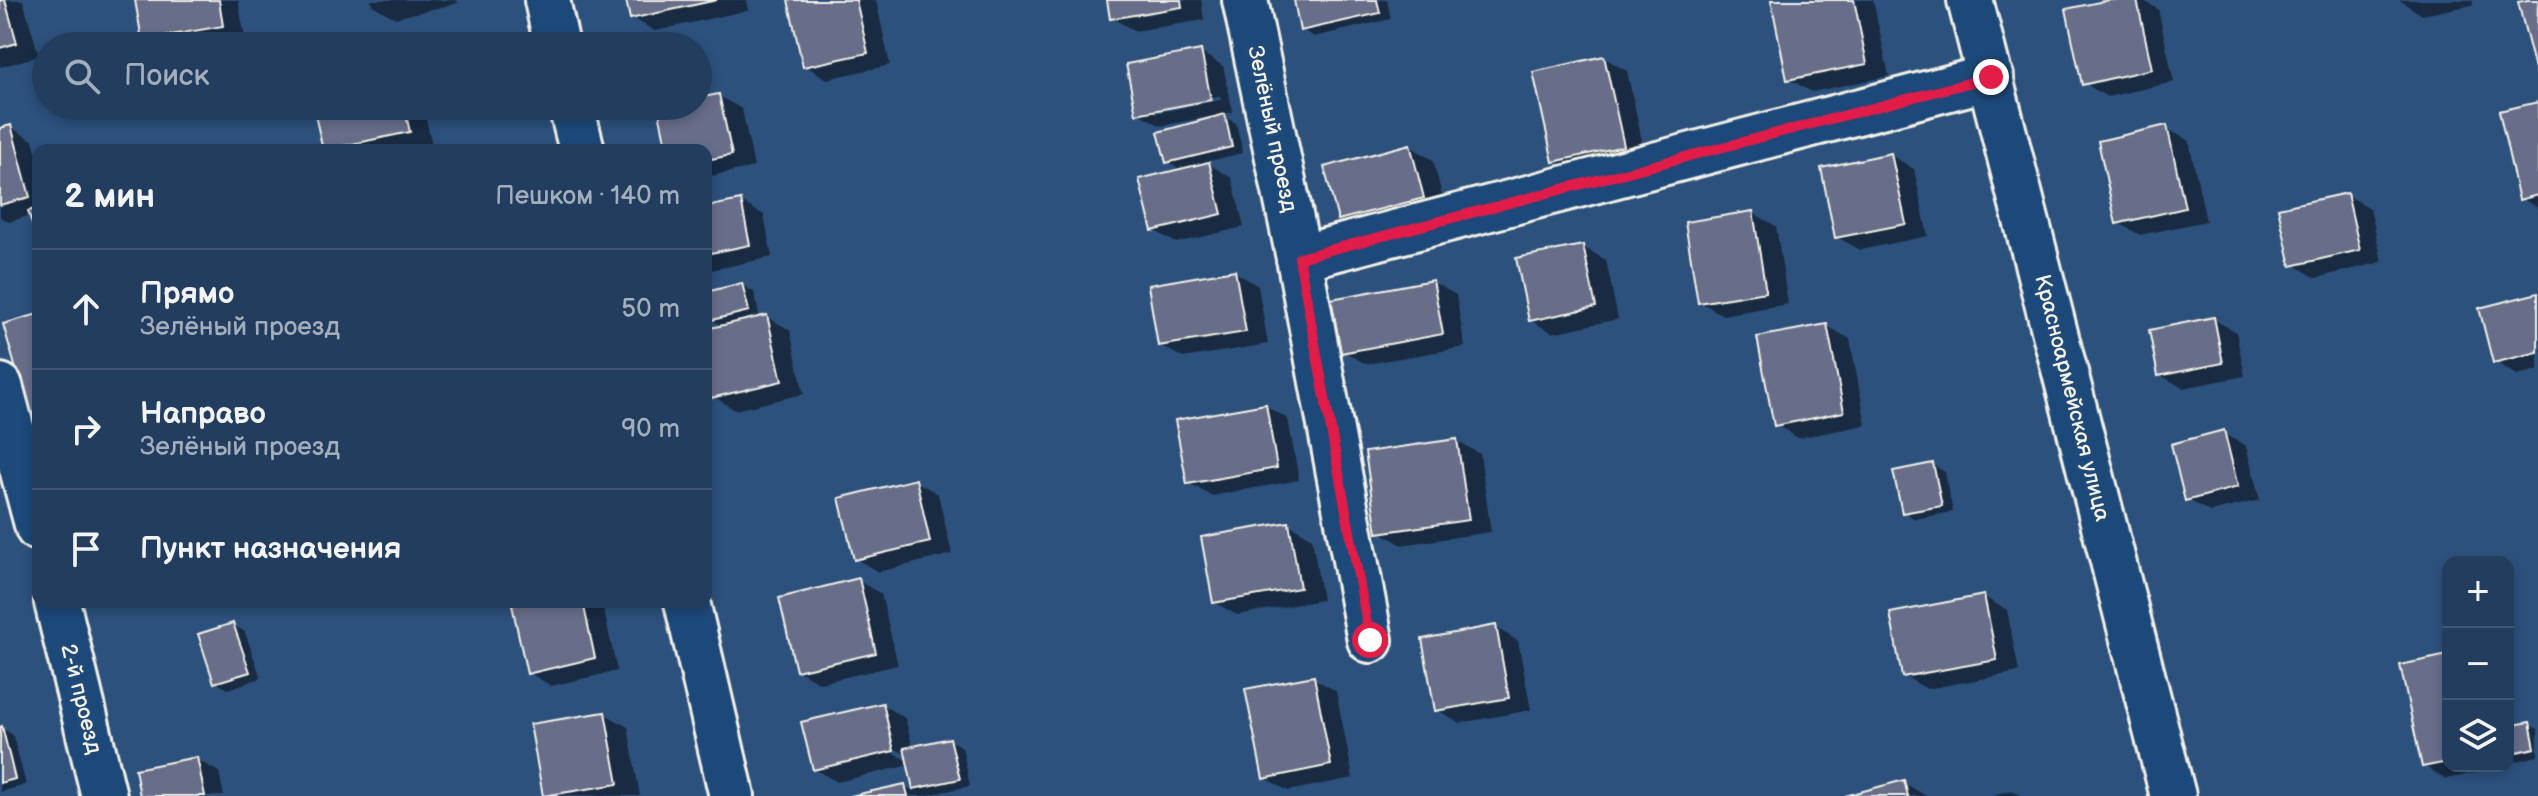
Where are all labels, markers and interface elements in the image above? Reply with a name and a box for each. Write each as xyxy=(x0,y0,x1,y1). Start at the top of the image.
search box xyxy=(32,32,712,120)
street label: Зелёный проезд xyxy=(1241,43,1303,215)
icon: search xyxy=(60,54,104,98)
text: Поиск xyxy=(124,58,210,94)
route end xyxy=(1973,59,2009,95)
text: 2 мин xyxy=(64,176,155,217)
text: Пешком · 140 m xyxy=(495,181,680,212)
street label: Красноармейская улица xyxy=(2028,272,2116,524)
text: Прямо xyxy=(140,276,234,312)
icon: ahead xyxy=(64,287,108,331)
text: 50 m xyxy=(621,294,680,325)
text: Зелёный проезд xyxy=(140,312,340,343)
text: Направо xyxy=(140,396,266,432)
icon: right xyxy=(64,407,108,451)
text: 90 m xyxy=(621,414,680,445)
text: Зелёный проезд xyxy=(140,432,340,463)
icon: arrive xyxy=(64,527,108,571)
text: Пункт назначения xyxy=(140,531,401,567)
map controls xyxy=(2442,556,2514,772)
button: + xyxy=(2442,556,2514,628)
route start xyxy=(1352,622,1388,658)
button: − xyxy=(2442,628,2514,700)
street label: 2-й проезд xyxy=(54,641,108,757)
button: layers xyxy=(2442,700,2514,772)

